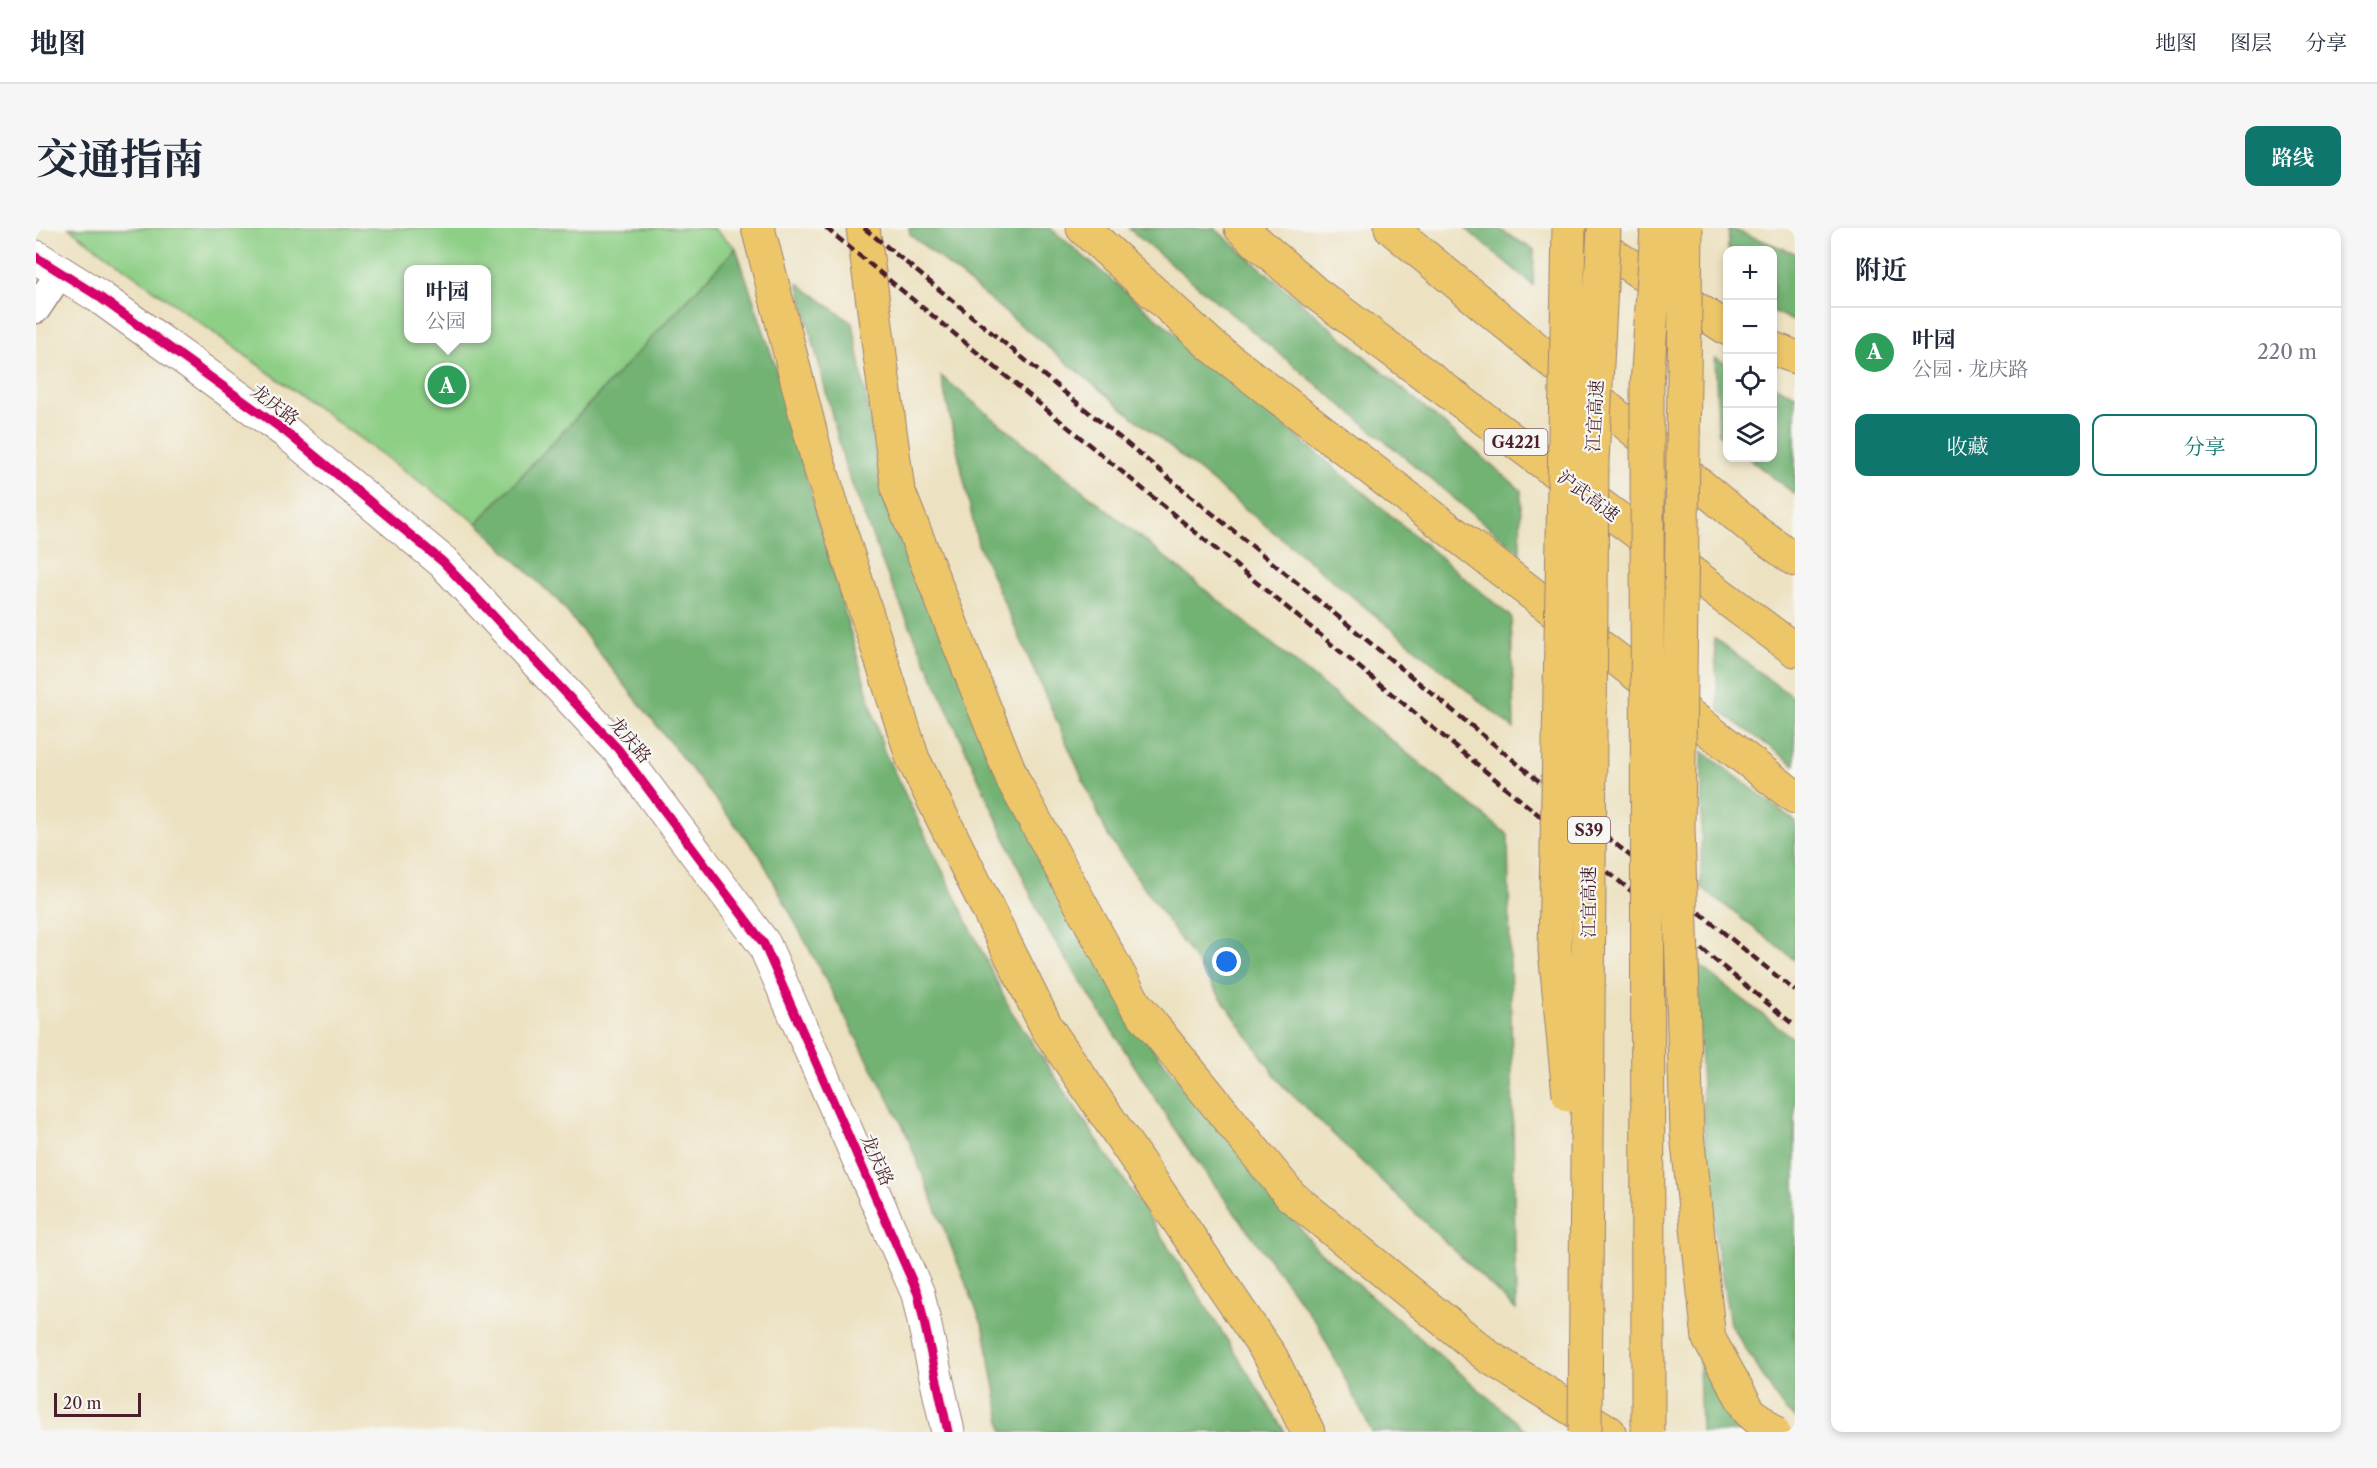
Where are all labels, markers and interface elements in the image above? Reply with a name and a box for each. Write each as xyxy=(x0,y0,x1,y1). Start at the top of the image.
text: 地图 xyxy=(30,26,86,60)
text: 地图 xyxy=(2155,30,2197,55)
text: 图层 xyxy=(2230,30,2272,55)
text: 分享 xyxy=(2305,30,2347,55)
button: 路线 xyxy=(2245,126,2341,186)
text: 交通指南 xyxy=(36,133,204,185)
map controls xyxy=(1723,246,1777,462)
button: + xyxy=(1723,246,1777,300)
text: 附近 xyxy=(1855,254,1907,286)
popup xyxy=(404,265,491,343)
text: 叶园 xyxy=(425,278,470,305)
button: − xyxy=(1723,300,1777,354)
text: 公园 xyxy=(425,309,465,333)
text: 叶园 xyxy=(1912,326,1956,353)
text: A xyxy=(1867,340,1882,364)
text: 220 m xyxy=(2257,340,2317,364)
button: locate xyxy=(1723,354,1777,408)
text: 公园 · 龙庆路 xyxy=(1912,357,2028,381)
pin: A xyxy=(428,362,466,408)
street label: 江宜高速 xyxy=(1582,379,1608,453)
street label: 龙庆路 xyxy=(247,380,303,430)
button: layers xyxy=(1723,408,1777,462)
button: 收藏 xyxy=(1855,414,2080,476)
button: 分享 xyxy=(2092,414,2317,476)
road number: G4221 xyxy=(1484,429,1548,455)
street label: 沪武高速 xyxy=(1553,466,1623,526)
street label: 龙庆路 xyxy=(604,712,656,768)
road number: S39 xyxy=(1568,817,1610,843)
street label: 江宜高速 xyxy=(1578,866,1600,938)
your location xyxy=(1212,947,1241,976)
street label: 龙庆路 xyxy=(856,1131,898,1189)
scale bar xyxy=(54,1390,141,1418)
text: 20 m xyxy=(63,1393,102,1413)

